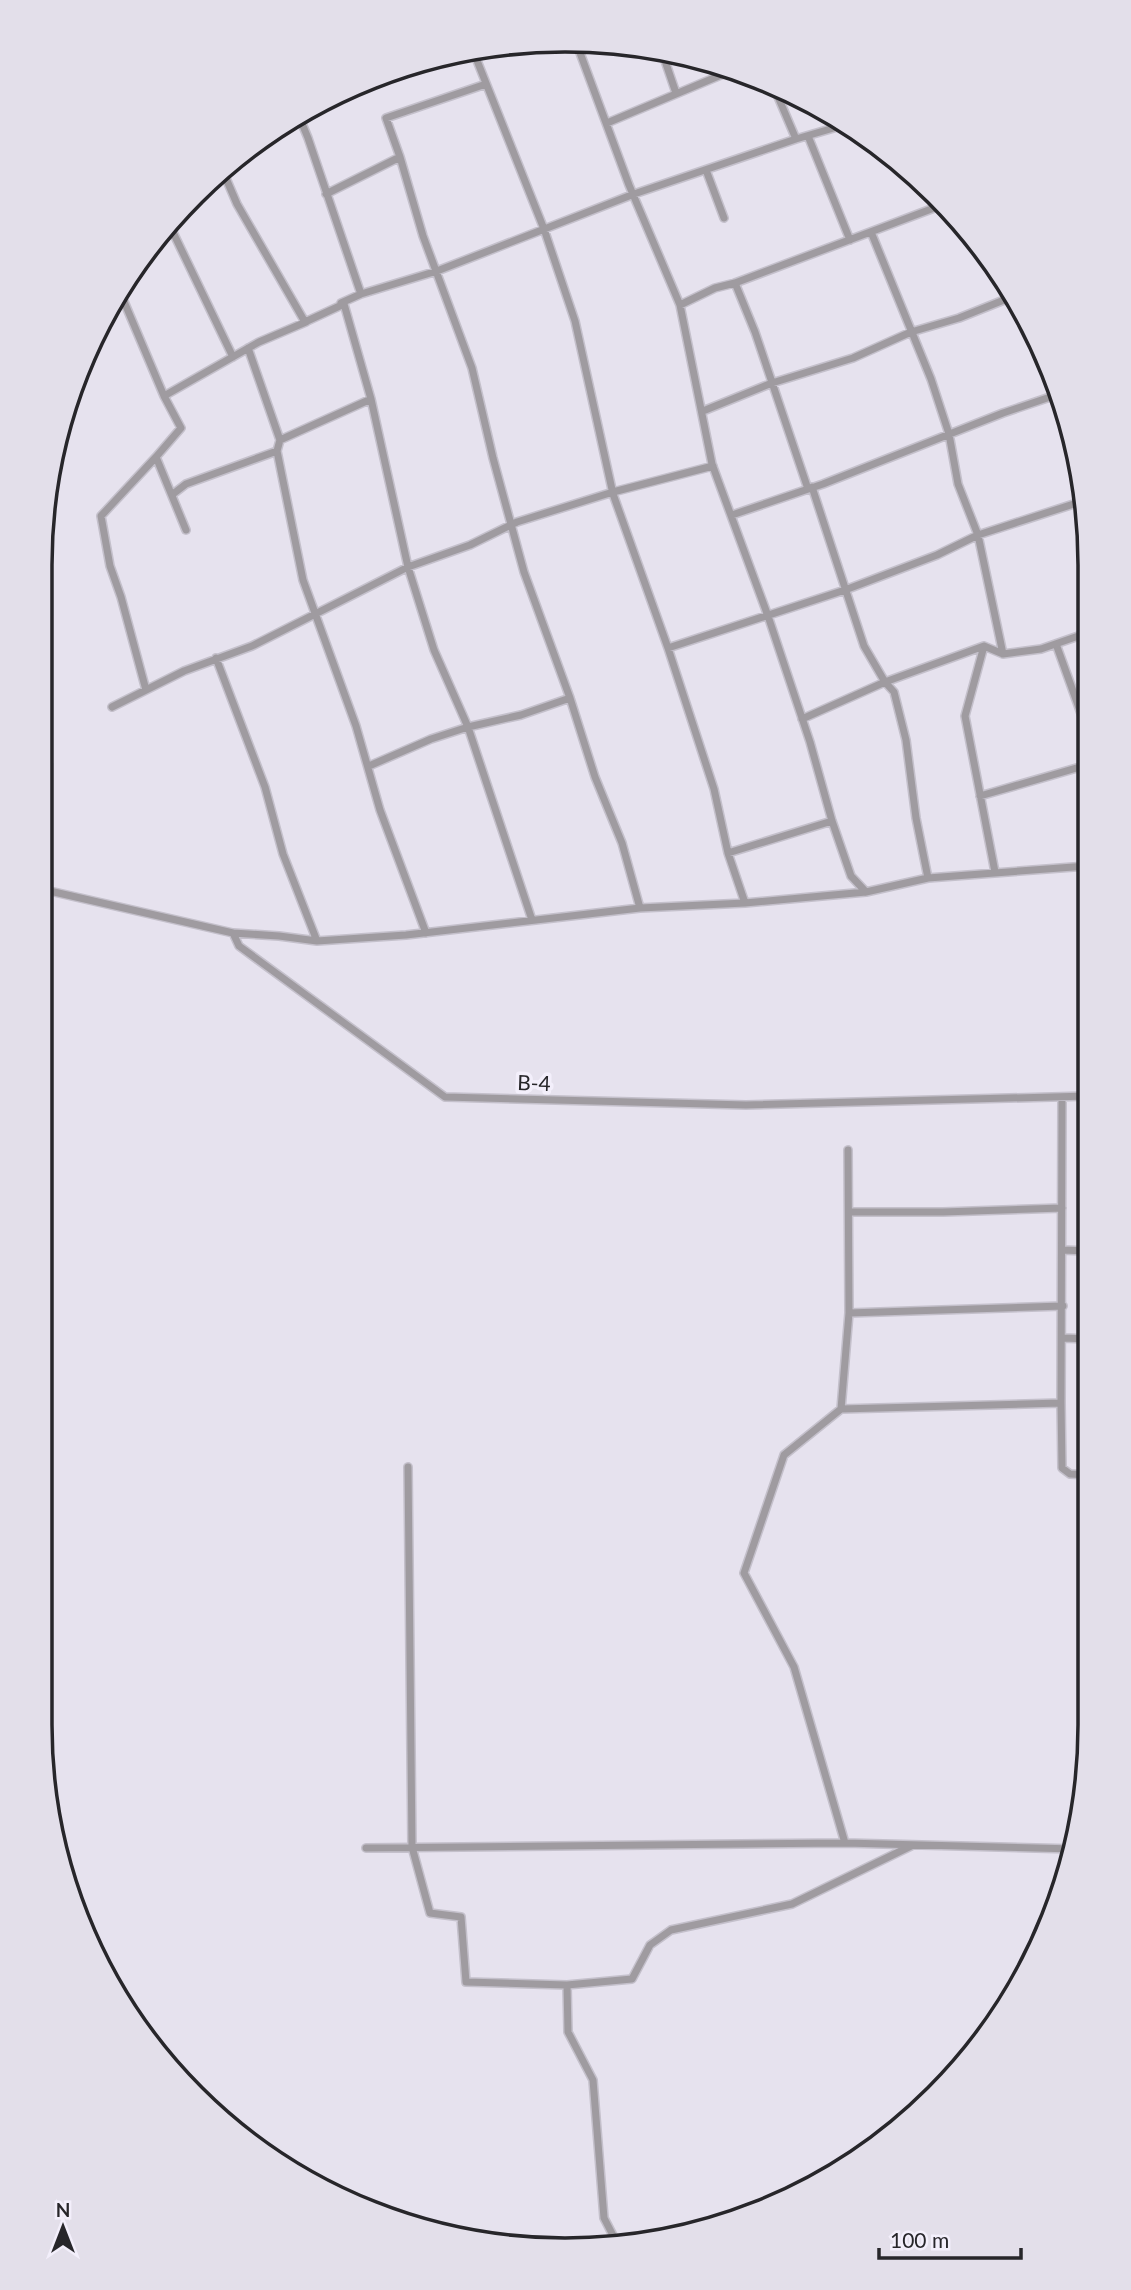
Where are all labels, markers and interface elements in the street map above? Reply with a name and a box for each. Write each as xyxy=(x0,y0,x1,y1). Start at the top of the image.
street label: B-4 xyxy=(517,1069,551,1095)
north arrow xyxy=(28,2192,98,2262)
text: N xyxy=(56,2198,70,2221)
scale bar xyxy=(879,2216,1021,2260)
text: 100 m xyxy=(890,2227,949,2252)

